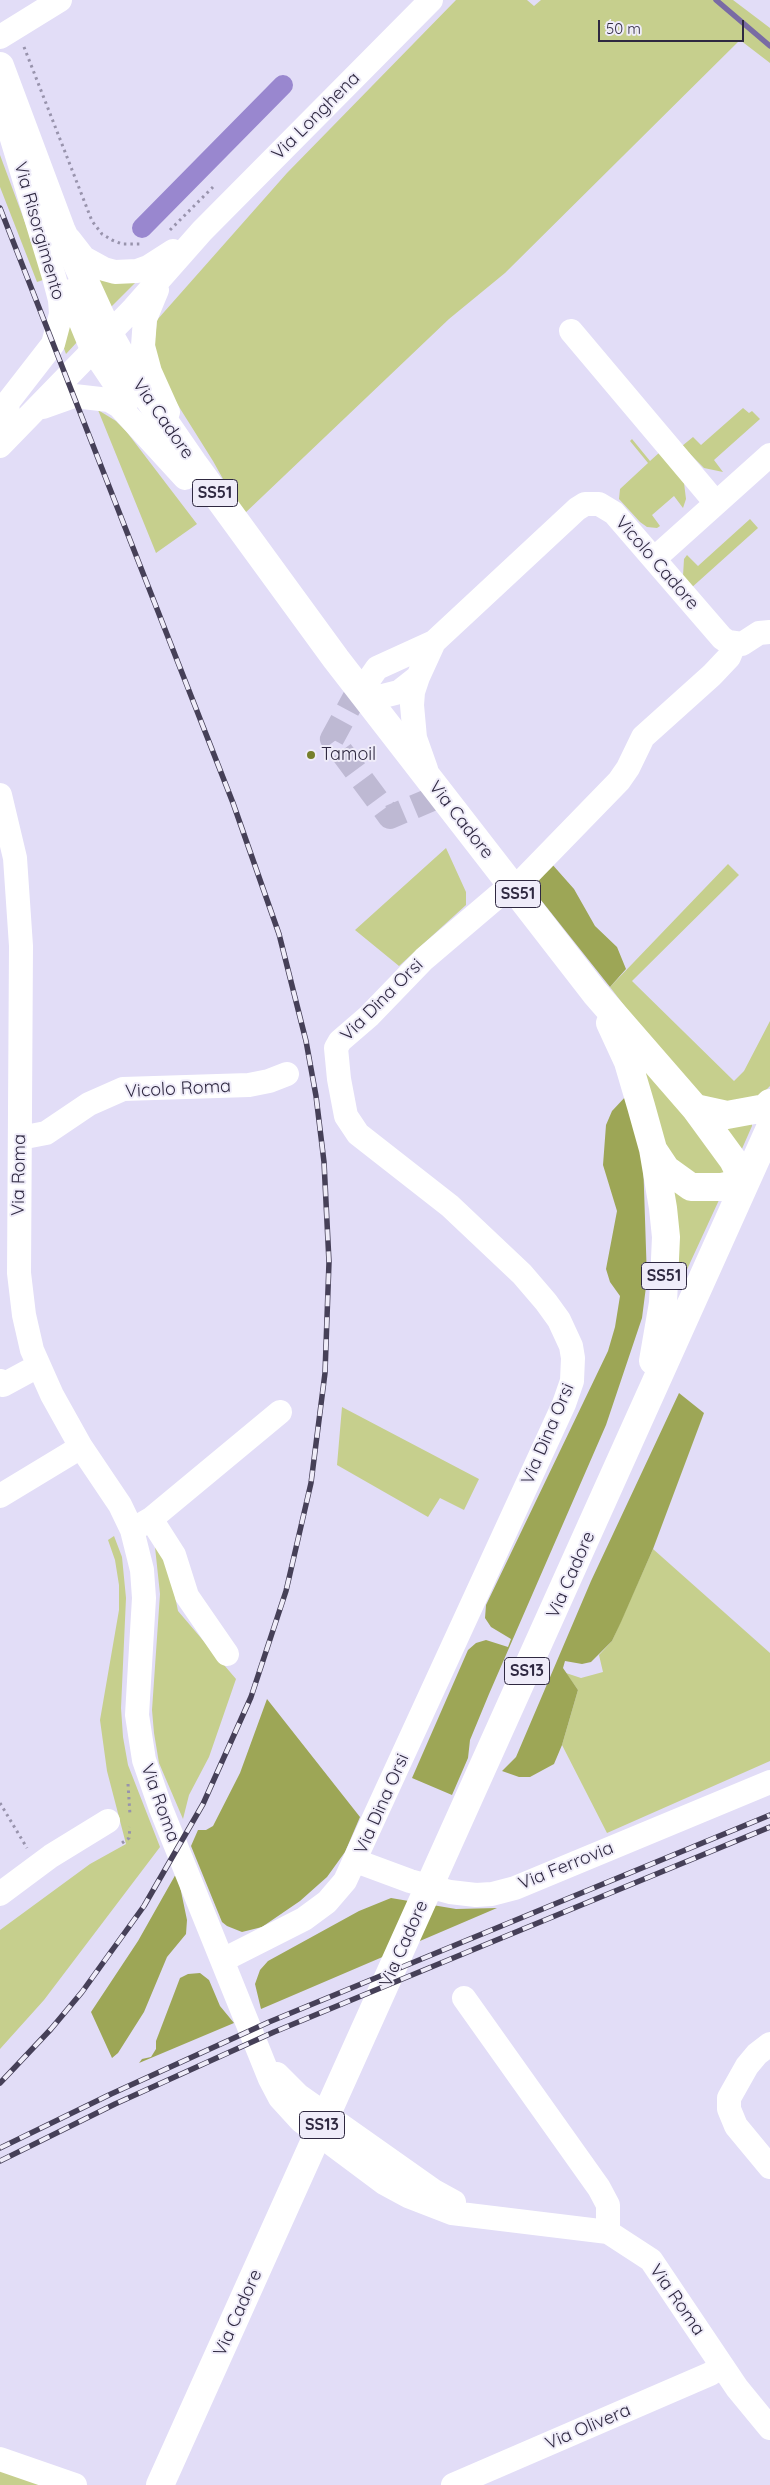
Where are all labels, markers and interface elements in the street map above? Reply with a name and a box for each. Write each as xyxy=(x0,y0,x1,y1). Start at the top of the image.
scale bar xyxy=(600,10,746,42)
text: 50 m xyxy=(606,19,641,38)
street label: Via Longhena xyxy=(268,68,364,164)
street label: Via Risorgimento xyxy=(9,160,69,302)
street label: Via Cadore xyxy=(128,375,198,463)
road number: SS51 xyxy=(192,479,238,506)
street label: Vicolo Cadore xyxy=(610,512,704,614)
place label: Tamoil xyxy=(321,744,376,766)
marker: Tamoil xyxy=(305,749,317,761)
street label: Via Cadore xyxy=(424,777,498,863)
road number: SS51 xyxy=(496,881,540,908)
street label: Via Dina Orsi xyxy=(336,954,428,1046)
street label: Vicolo Roma xyxy=(125,1075,231,1103)
street label: Via Roma xyxy=(7,1134,31,1216)
road number: SS51 xyxy=(642,1262,686,1290)
street label: Via Dina Orsi xyxy=(517,1380,579,1488)
street label: Via Cadore xyxy=(542,1528,600,1622)
road number: SS13 xyxy=(504,1658,550,1684)
street label: Via Dina Orsi xyxy=(350,1750,414,1858)
street label: Via Roma xyxy=(136,1761,184,1845)
street label: Via Ferrovia xyxy=(515,1837,617,1895)
street label: Via Cadore xyxy=(375,1897,433,1991)
road number: SS13 xyxy=(300,2112,344,2138)
street label: Via Roma xyxy=(645,2260,709,2340)
street label: Via Cadore xyxy=(209,2266,267,2360)
street label: Via Olivera xyxy=(542,2399,634,2455)

